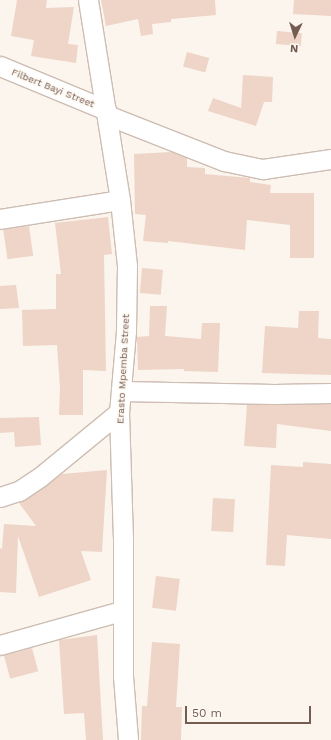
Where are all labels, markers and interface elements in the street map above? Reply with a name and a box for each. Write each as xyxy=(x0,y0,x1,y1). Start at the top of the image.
north arrow xyxy=(275,16,315,56)
text: N xyxy=(290,42,299,55)
street label: Filbert Bayi Street xyxy=(10,66,96,110)
street label: Erasto Mpemba Street xyxy=(114,314,132,424)
scale bar xyxy=(187,698,313,724)
text: 50 m xyxy=(192,706,222,720)

